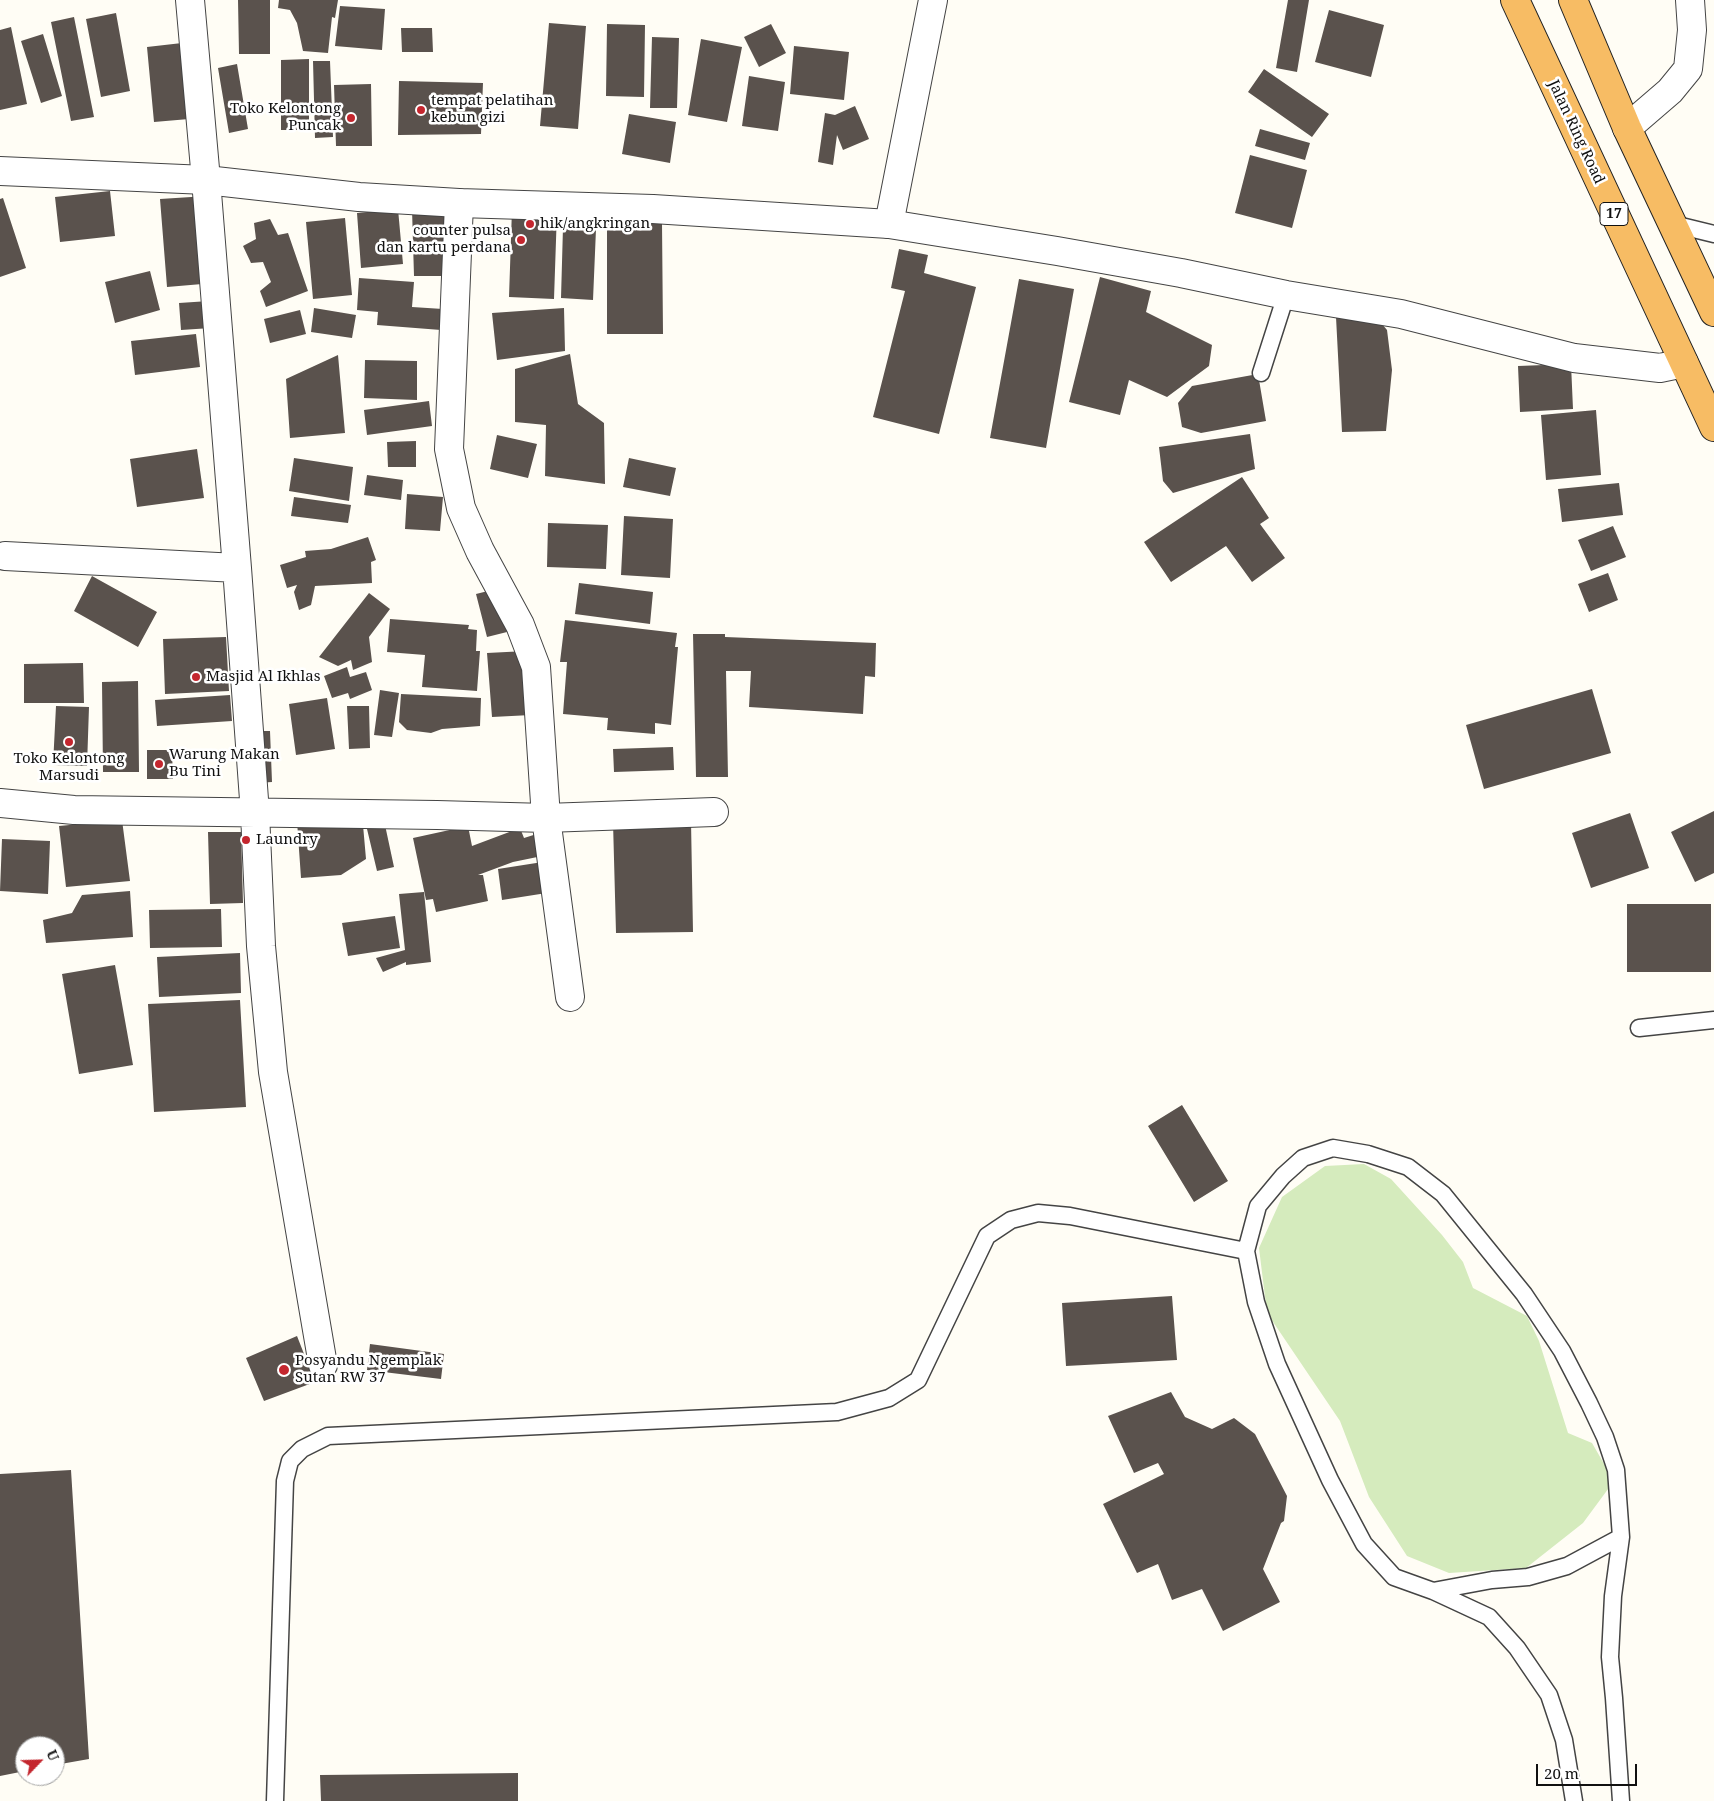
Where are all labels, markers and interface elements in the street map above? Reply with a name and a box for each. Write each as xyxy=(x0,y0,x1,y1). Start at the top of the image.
street label: Jalan Ring Road xyxy=(1544,77,1608,187)
place label: tempat pelatihan kebun gizi xyxy=(431,92,553,127)
place label: Toko Kelontong Puncak xyxy=(230,100,341,135)
marker: tempat pelatihan kebun gizi xyxy=(415,104,427,116)
marker: Toko Kelontong Puncak xyxy=(345,112,357,124)
road number: 17 xyxy=(1600,202,1628,225)
place label: hik/angkringan xyxy=(540,215,650,233)
marker: hik/angkringan xyxy=(524,218,536,230)
place label: counter pulsa dan kartu perdana xyxy=(377,222,511,257)
marker: counter pulsa dan kartu perdana xyxy=(515,234,527,246)
place label: Masjid Al Ikhlas xyxy=(206,668,320,686)
marker: Masjid Al Ikhlas xyxy=(190,671,202,683)
marker: Toko Kelontong Marsudi xyxy=(63,736,75,748)
place label: Warung Makan Bu Tini xyxy=(169,746,280,781)
place label: Toko Kelontong Marsudi xyxy=(13,750,125,785)
marker: Warung Makan Bu Tini xyxy=(153,758,165,770)
place label: Laundry xyxy=(256,831,318,849)
marker: Laundry xyxy=(240,834,252,846)
place label: Posyandu Ngemplak Sutan RW 37 xyxy=(295,1352,442,1387)
marker: Posyandu Ngemplak Sutan RW 37 xyxy=(277,1363,291,1377)
north arrow xyxy=(15,1736,65,1786)
text: U xyxy=(42,1746,64,1764)
scale bar xyxy=(1539,1754,1640,1786)
text: 20 m xyxy=(1544,1763,1579,1783)

